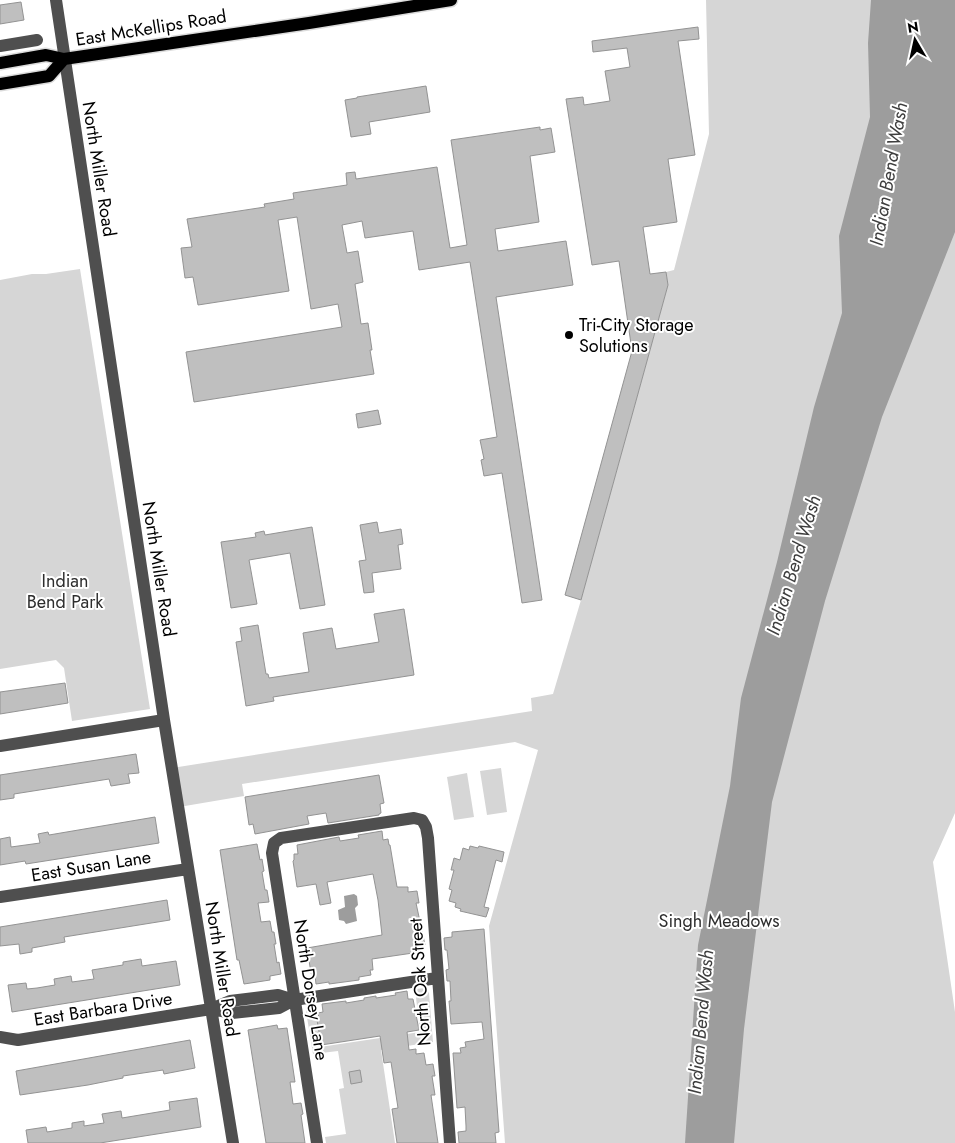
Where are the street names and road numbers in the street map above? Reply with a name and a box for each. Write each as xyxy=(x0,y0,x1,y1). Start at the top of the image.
street label: East McKellips Road xyxy=(74,3,228,53)
street label: North Miller Road xyxy=(75,100,123,238)
street label: North Miller Road xyxy=(135,500,183,638)
street label: East Susan Lane xyxy=(29,844,153,888)
street label: North Miller Road xyxy=(198,900,246,1038)
street label: North Oak Street xyxy=(403,916,437,1047)
street label: North Dorsey Lane xyxy=(287,918,335,1062)
street label: East Barbara Drive xyxy=(32,985,174,1033)

